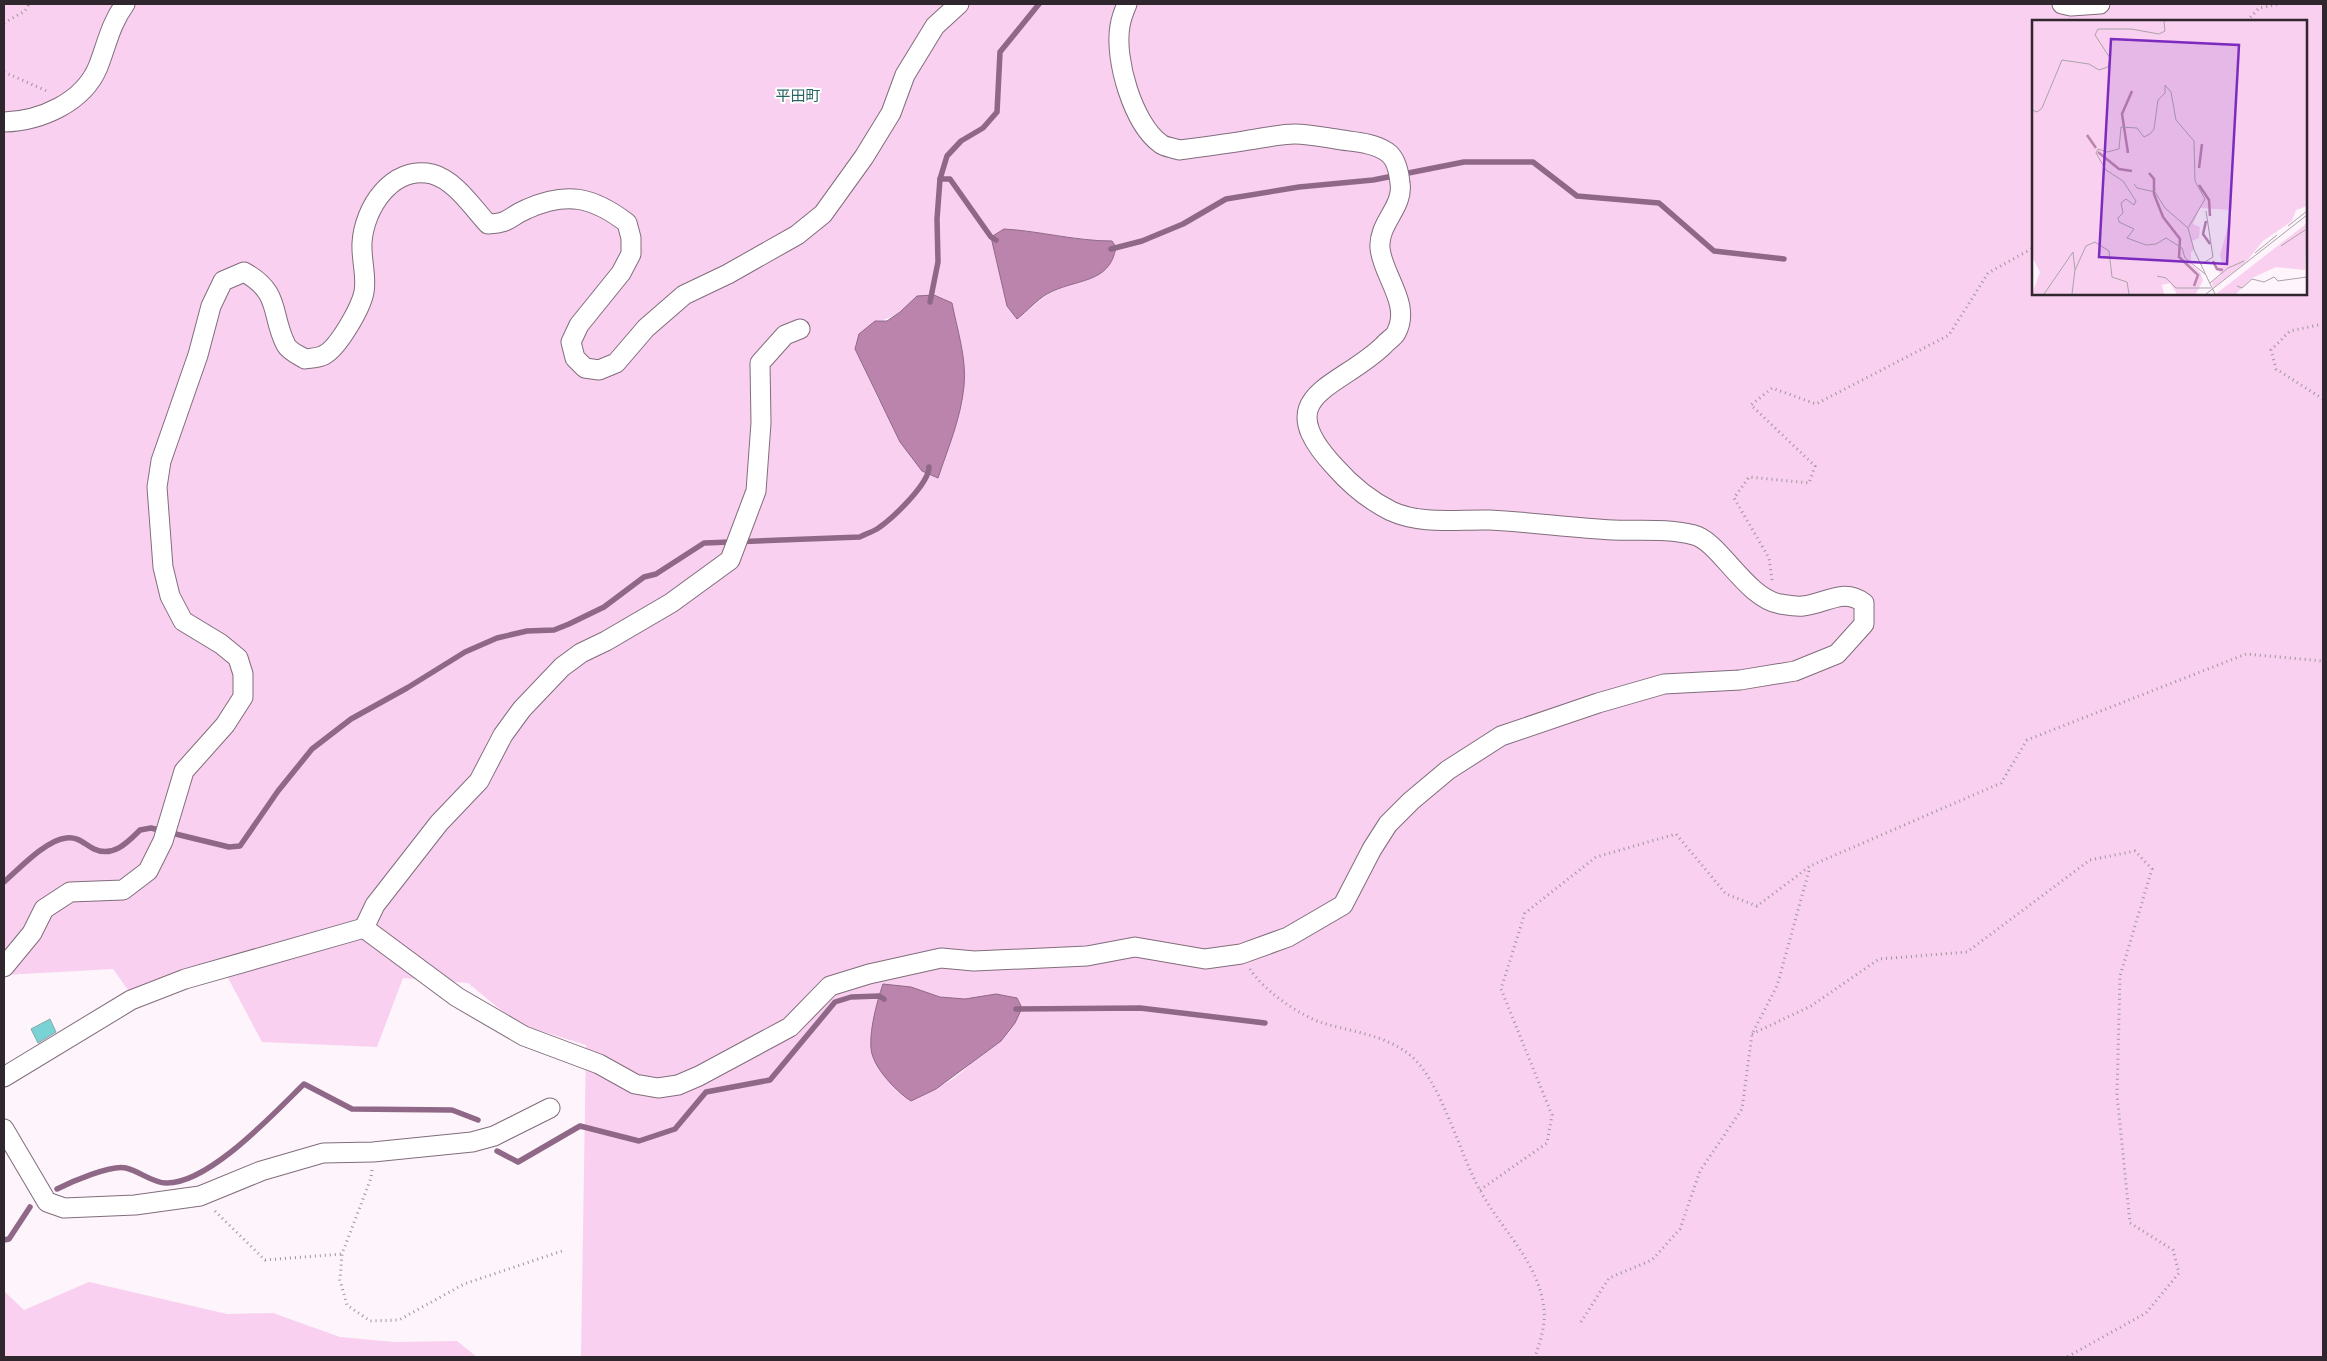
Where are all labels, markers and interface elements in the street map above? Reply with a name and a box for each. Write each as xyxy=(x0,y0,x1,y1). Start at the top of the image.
inset map xyxy=(2032,20,2307,295)
district label: 平田町 xyxy=(775,85,821,106)

